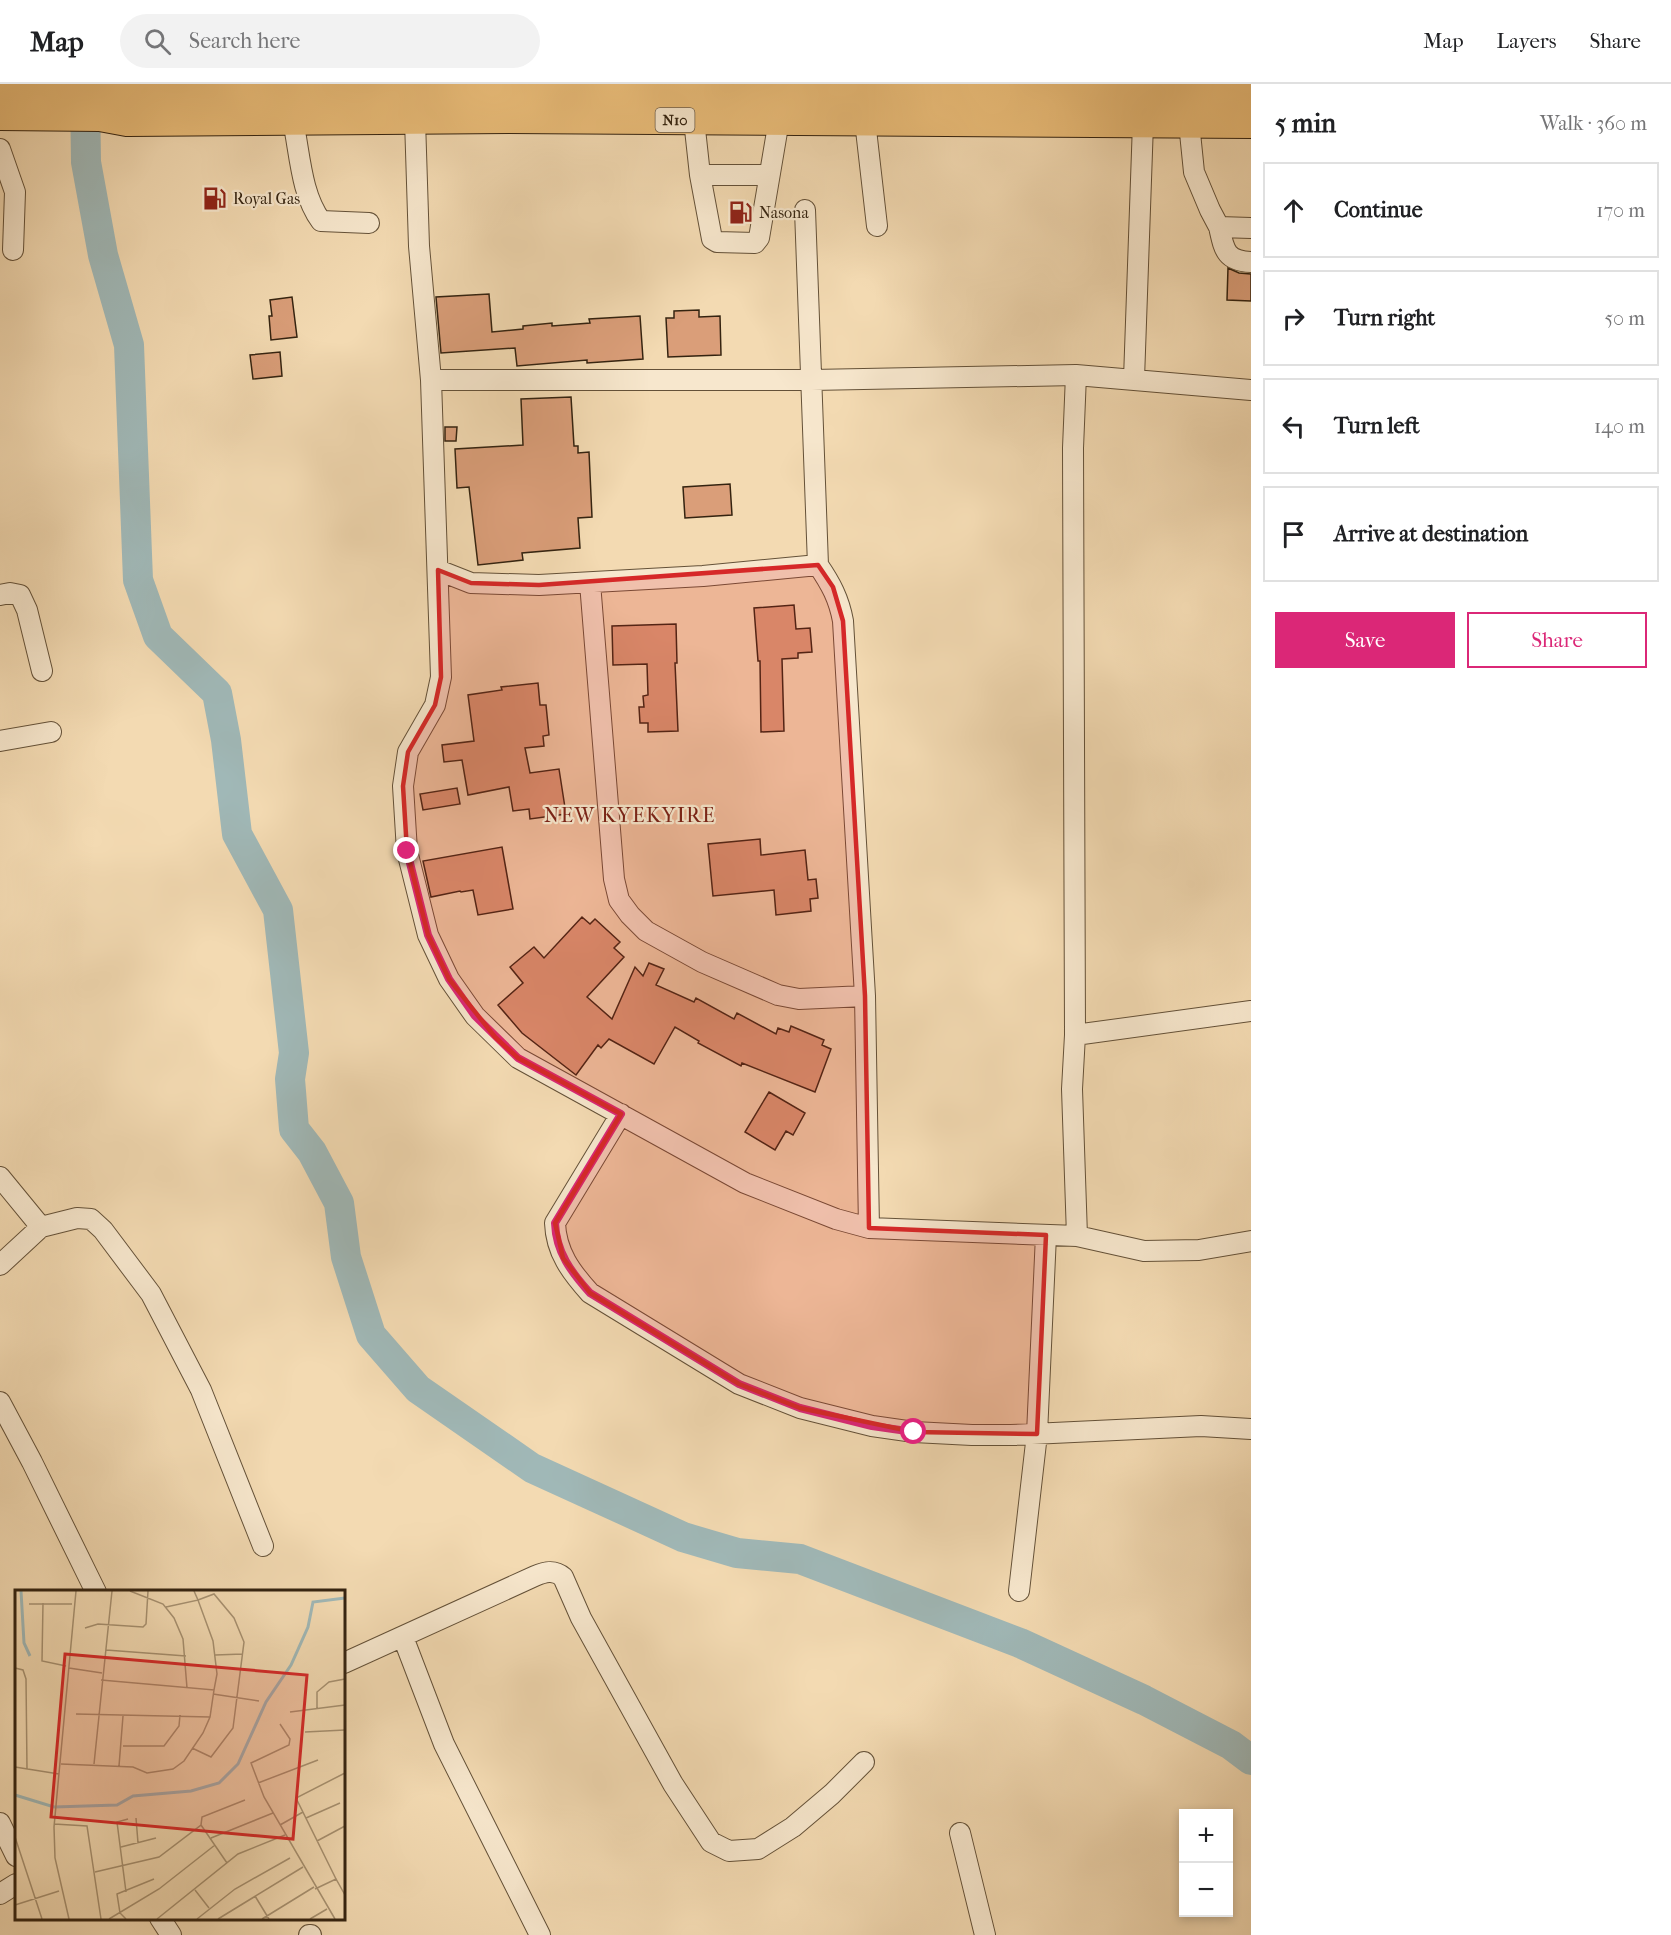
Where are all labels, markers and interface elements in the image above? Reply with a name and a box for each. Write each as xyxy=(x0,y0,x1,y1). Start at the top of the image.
search box xyxy=(120,14,540,68)
text: Map xyxy=(30,25,84,58)
icon: search xyxy=(141,25,174,58)
text: Search here xyxy=(189,28,300,54)
text: Map xyxy=(1423,29,1464,53)
text: Layers xyxy=(1497,29,1556,53)
text: Share xyxy=(1589,29,1641,53)
road number: N10 xyxy=(656,108,694,132)
text: 5 min xyxy=(1275,108,1336,139)
text: Walk · 360 m xyxy=(1540,112,1647,135)
fuel station icon: Royal Gas xyxy=(202,185,228,211)
place label: Royal Gas xyxy=(233,189,300,208)
icon: ahead xyxy=(1277,194,1310,227)
text: Continue xyxy=(1334,197,1423,223)
fuel station icon: Nasona xyxy=(728,199,754,225)
text: 170 m xyxy=(1596,199,1645,222)
place label: Nasona xyxy=(759,203,809,222)
icon: right xyxy=(1277,302,1310,335)
text: Turn right xyxy=(1334,305,1435,331)
text: 50 m xyxy=(1604,307,1645,330)
icon: left xyxy=(1277,410,1310,443)
text: Turn left xyxy=(1334,413,1420,439)
text: 140 m xyxy=(1594,415,1645,438)
icon: arrive xyxy=(1277,518,1310,551)
text: Arrive at destination xyxy=(1334,521,1528,547)
button: Save xyxy=(1275,612,1455,668)
button: Share xyxy=(1467,612,1647,668)
district label: NEW KYEKYIRE xyxy=(544,804,716,827)
route end xyxy=(393,837,419,863)
route start xyxy=(900,1418,926,1444)
inset map xyxy=(15,1590,345,1920)
map controls xyxy=(1179,1809,1233,1917)
button: + xyxy=(1179,1809,1233,1863)
button: − xyxy=(1179,1863,1233,1917)

